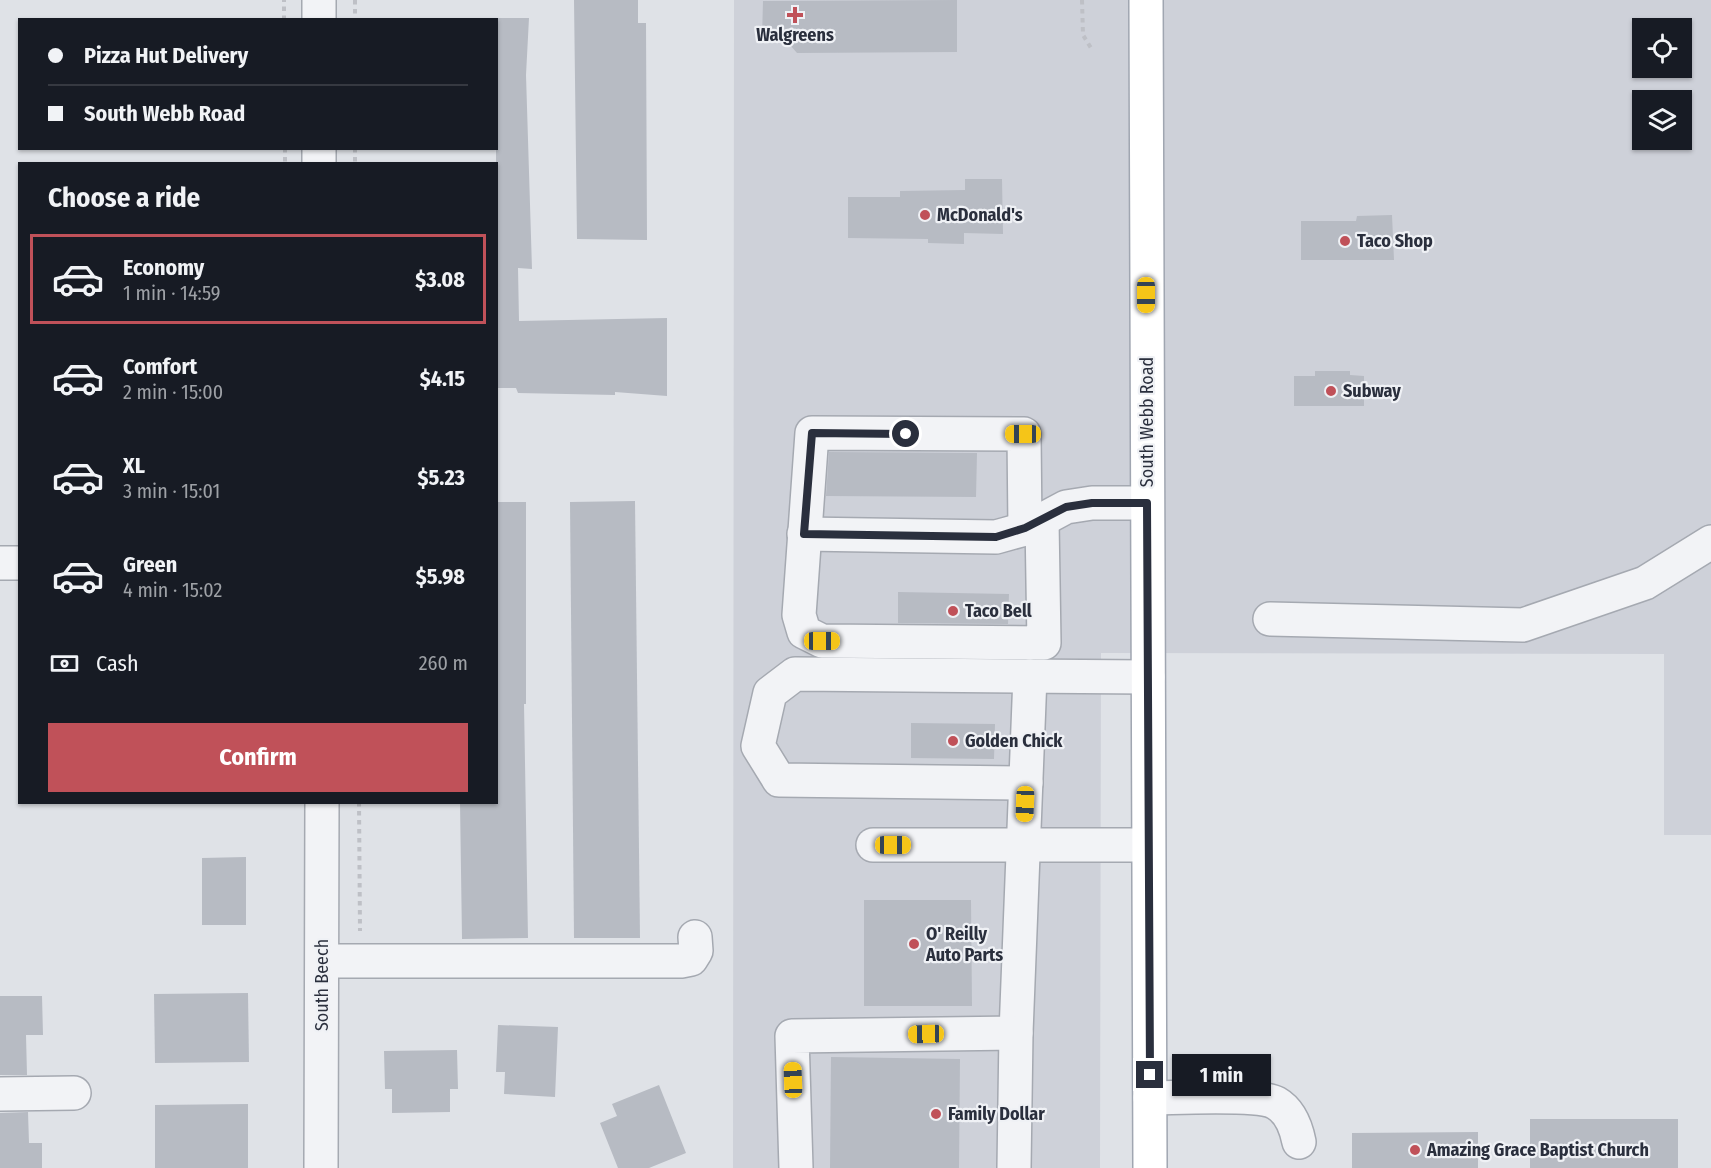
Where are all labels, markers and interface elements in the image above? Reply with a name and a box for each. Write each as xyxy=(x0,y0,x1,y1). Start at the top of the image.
marker: Walgreens xyxy=(788,8,802,22)
map controls xyxy=(1632,18,1692,150)
button: locate xyxy=(1632,18,1692,78)
place label: Walgreens xyxy=(756,24,834,46)
text: Pizza Hut Delivery xyxy=(84,42,248,69)
button: layers xyxy=(1632,90,1692,150)
text: South Webb Road xyxy=(84,100,245,127)
text: Choose a ride xyxy=(48,182,200,214)
place label: McDonald's xyxy=(937,204,1023,226)
marker: McDonald's xyxy=(918,208,932,222)
place label: Taco Shop xyxy=(1357,230,1433,252)
marker: Taco Shop xyxy=(1338,234,1352,248)
icon: car xyxy=(51,252,105,306)
text: Economy xyxy=(123,254,204,281)
text: $3.08 xyxy=(415,266,465,293)
car xyxy=(1137,277,1155,313)
text: 1 min · 14:59 xyxy=(123,281,221,305)
icon: car xyxy=(51,351,105,405)
text: Comfort xyxy=(123,353,197,380)
street label: South Webb Road xyxy=(1136,357,1158,487)
text: $4.15 xyxy=(420,365,465,392)
text: 2 min · 15:00 xyxy=(123,380,223,404)
place label: Subway xyxy=(1343,380,1401,402)
marker: Subway xyxy=(1324,384,1338,398)
route start xyxy=(892,420,919,447)
car xyxy=(1005,425,1041,443)
icon: car xyxy=(51,450,105,504)
text: XL xyxy=(123,452,145,479)
text: $5.23 xyxy=(418,464,465,491)
text: 3 min · 15:01 xyxy=(123,479,220,503)
icon: car xyxy=(51,549,105,603)
text: Green xyxy=(123,551,177,578)
text: $5.98 xyxy=(416,563,465,590)
text: 4 min · 15:02 xyxy=(123,578,222,602)
place label: Taco Bell xyxy=(965,600,1032,622)
marker: Taco Bell xyxy=(946,604,960,618)
car xyxy=(804,632,840,650)
icon: cash xyxy=(48,647,81,680)
text: Cash xyxy=(96,650,139,677)
text: 260 m xyxy=(419,651,468,675)
button: Confirm xyxy=(48,723,468,792)
place label: Golden Chick xyxy=(965,730,1063,752)
marker: Golden Chick xyxy=(946,734,960,748)
car xyxy=(1015,786,1035,822)
car xyxy=(875,836,911,854)
place label: O' Reilly Auto Parts xyxy=(925,923,1003,966)
marker: O' Reilly Auto Parts xyxy=(907,937,921,951)
street label: South Beech xyxy=(311,939,333,1031)
car xyxy=(908,1025,944,1043)
callout: 1 min xyxy=(1171,1054,1270,1096)
route end xyxy=(1136,1061,1163,1088)
car xyxy=(783,1062,803,1098)
text: 1 min xyxy=(1200,1063,1243,1087)
place label: Family Dollar xyxy=(948,1103,1045,1125)
marker: Family Dollar xyxy=(929,1107,943,1121)
place label: Amazing Grace Baptist Church xyxy=(1426,1139,1649,1161)
marker: Amazing Grace Baptist Church xyxy=(1408,1143,1422,1157)

